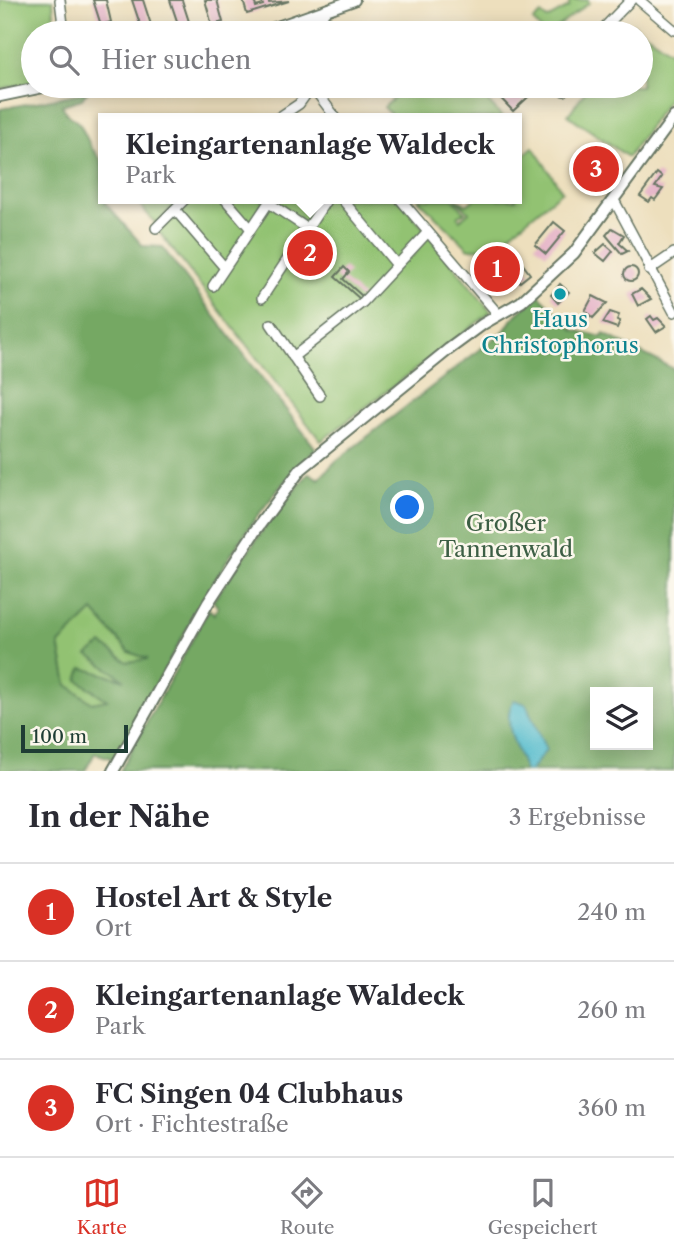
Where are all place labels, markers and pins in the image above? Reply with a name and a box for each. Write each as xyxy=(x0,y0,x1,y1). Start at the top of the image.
pin: 3 xyxy=(573,143,619,195)
pin: 2 xyxy=(287,227,333,279)
pin: 1 xyxy=(474,243,520,295)
marker: Haus Christophorus xyxy=(552,286,568,302)
place label: Haus Christophorus xyxy=(481,305,639,359)

